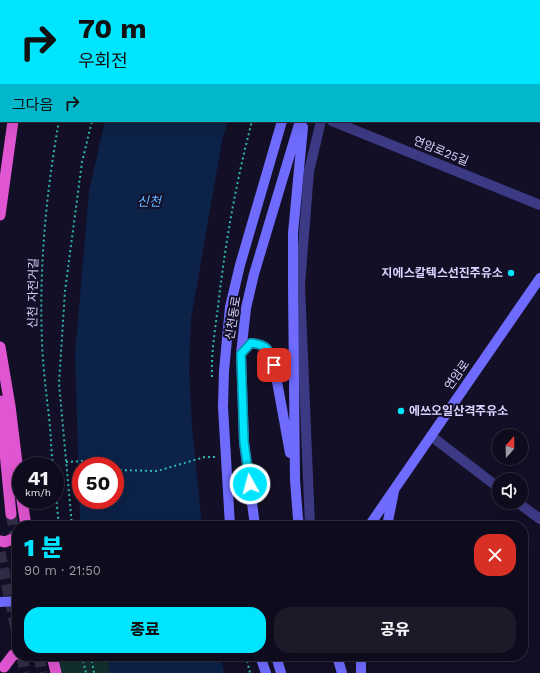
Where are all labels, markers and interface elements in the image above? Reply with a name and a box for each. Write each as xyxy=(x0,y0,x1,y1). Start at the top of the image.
text: 70 m xyxy=(78,12,147,45)
icon: right xyxy=(12,16,64,68)
text: 우회전 xyxy=(78,50,128,71)
icon: right xyxy=(61,92,83,114)
text: 그다음 xyxy=(12,96,53,114)
street label: 연암로25길 xyxy=(411,134,471,168)
water label: 신천 xyxy=(137,194,162,209)
street label: 신천 자전거길 xyxy=(25,258,41,328)
place label: 지에스칼텍스선진주유소 xyxy=(382,266,503,280)
marker: 지에스칼텍스선진주유소 xyxy=(506,268,516,278)
street label: 신천동로 xyxy=(223,295,243,341)
pin xyxy=(257,348,291,382)
icon: arrive xyxy=(263,354,285,376)
street label: 연암로 xyxy=(442,357,472,393)
place label: 에쓰오일산격주유소 xyxy=(409,404,508,418)
marker: 에쓰오일산격주유소 xyxy=(396,406,406,416)
north arrow xyxy=(492,429,528,465)
map controls xyxy=(492,429,528,509)
speed limit sign: 50 xyxy=(72,457,124,509)
position arrow xyxy=(229,463,271,505)
text: 41 xyxy=(27,466,49,490)
button: sound xyxy=(492,473,528,509)
text: km/h xyxy=(25,487,51,498)
text: 1 분 xyxy=(24,534,63,562)
button: close xyxy=(474,534,516,576)
text: 90 m · 21:50 xyxy=(24,563,101,578)
button: 종료 xyxy=(24,607,266,653)
button: 공유 xyxy=(274,607,516,653)

